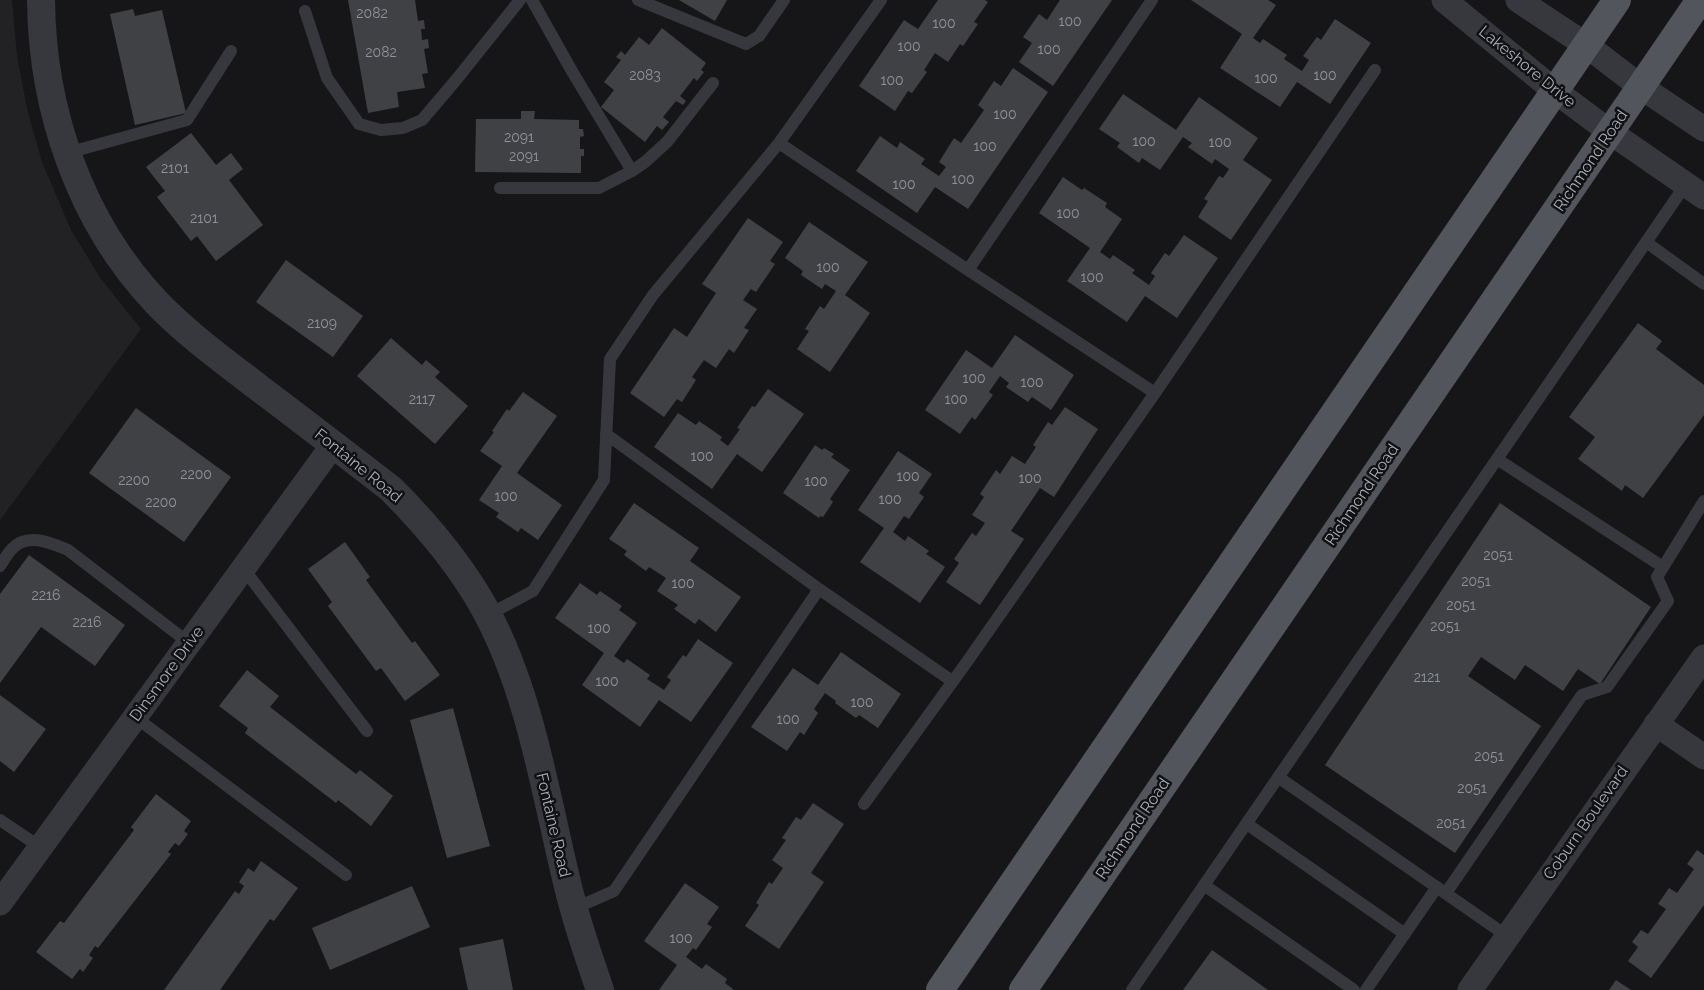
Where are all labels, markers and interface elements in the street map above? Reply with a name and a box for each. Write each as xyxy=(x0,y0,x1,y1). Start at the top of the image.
house number: 2082 xyxy=(356,6,388,22)
house number: 100 xyxy=(1058,14,1082,30)
house number: 100 xyxy=(932,16,956,32)
street label: Lakeshore Drive xyxy=(1475,22,1579,112)
house number: 100 xyxy=(897,39,921,55)
house number: 100 xyxy=(1037,42,1061,58)
house number: 2082 xyxy=(365,45,397,61)
house number: 2083 xyxy=(629,68,661,84)
house number: 100 xyxy=(1313,68,1337,84)
house number: 100 xyxy=(1254,71,1278,87)
house number: 100 xyxy=(880,73,904,89)
house number: 100 xyxy=(993,107,1017,123)
street label: Richmond Road xyxy=(1550,107,1632,215)
house number: 2091 xyxy=(504,130,534,146)
house number: 100 xyxy=(1132,134,1156,150)
house number: 100 xyxy=(1208,135,1232,151)
house number: 100 xyxy=(973,139,997,155)
house number: 2091 xyxy=(509,149,539,165)
house number: 2101 xyxy=(161,161,189,177)
house number: 100 xyxy=(951,172,975,188)
house number: 100 xyxy=(892,177,916,193)
house number: 100 xyxy=(1056,206,1080,222)
house number: 2101 xyxy=(190,211,218,227)
house number: 100 xyxy=(816,260,840,276)
house number: 100 xyxy=(1080,270,1104,286)
house number: 2109 xyxy=(307,316,337,332)
house number: 100 xyxy=(962,371,986,387)
house number: 100 xyxy=(1020,375,1044,391)
house number: 2117 xyxy=(409,392,435,408)
house number: 100 xyxy=(944,392,968,408)
street label: Fontaine Road xyxy=(311,425,405,507)
street label: Richmond Road xyxy=(1321,441,1403,549)
house number: 100 xyxy=(690,449,714,465)
house number: 2200 xyxy=(180,467,212,483)
house number: 100 xyxy=(896,469,920,485)
house number: 100 xyxy=(1018,471,1042,487)
house number: 2200 xyxy=(118,473,150,489)
house number: 100 xyxy=(804,474,828,490)
house number: 100 xyxy=(494,489,518,505)
house number: 100 xyxy=(878,492,902,508)
house number: 2200 xyxy=(145,495,177,511)
house number: 2051 xyxy=(1483,548,1513,564)
house number: 2051 xyxy=(1461,574,1491,590)
house number: 100 xyxy=(671,576,695,592)
house number: 2216 xyxy=(31,588,61,604)
house number: 2051 xyxy=(1446,598,1476,614)
house number: 2216 xyxy=(72,615,102,631)
house number: 2051 xyxy=(1430,619,1460,635)
house number: 100 xyxy=(587,621,611,637)
street label: Dinsmore Drive xyxy=(126,623,208,725)
house number: 2121 xyxy=(1414,670,1440,686)
house number: 100 xyxy=(595,674,619,690)
house number: 100 xyxy=(850,695,874,711)
house number: 100 xyxy=(776,712,800,728)
house number: 2051 xyxy=(1474,749,1504,765)
street label: Coburn Boulevard xyxy=(1540,762,1632,884)
street label: Fontaine Road xyxy=(532,771,574,879)
street label: Richmond Road xyxy=(1092,775,1174,883)
house number: 2051 xyxy=(1457,781,1487,797)
house number: 2051 xyxy=(1436,816,1466,832)
house number: 100 xyxy=(669,931,693,947)

